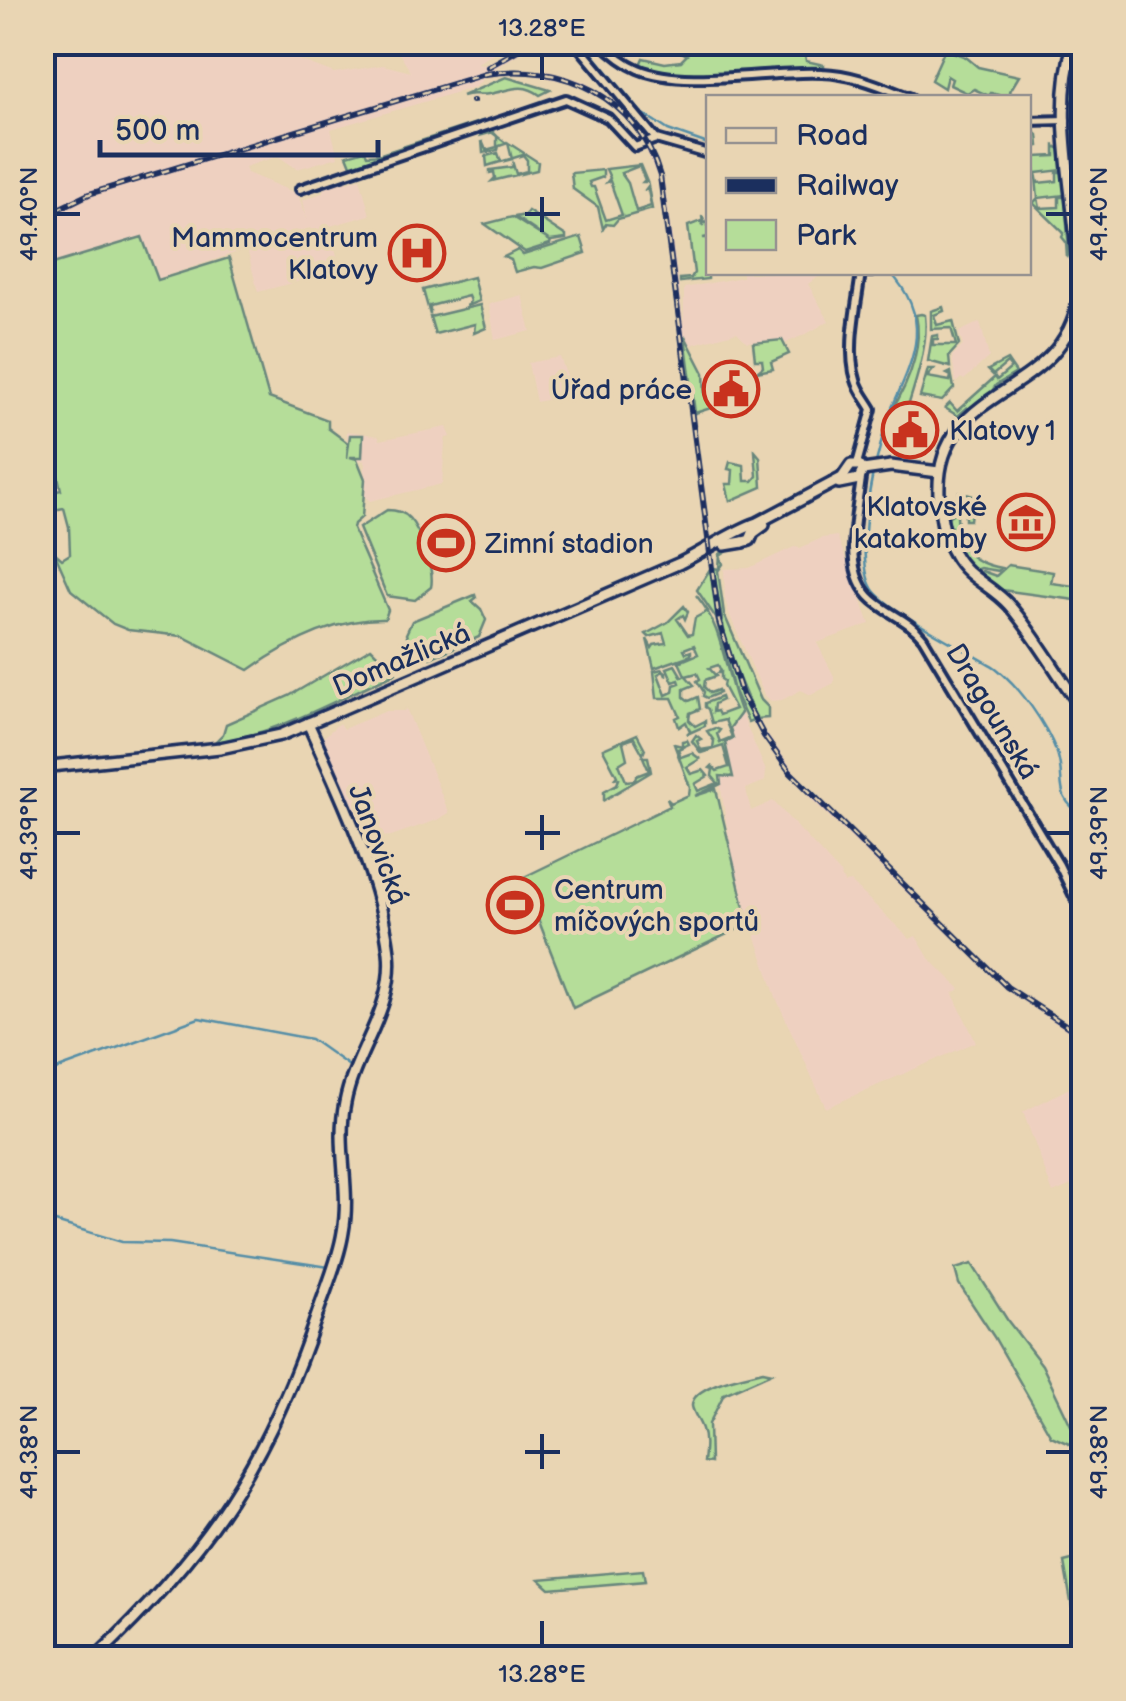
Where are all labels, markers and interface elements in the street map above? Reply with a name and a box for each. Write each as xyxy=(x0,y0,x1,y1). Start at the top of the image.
text: 13.28°E xyxy=(498,13,586,44)
scale bar xyxy=(100,95,378,157)
legend xyxy=(706,95,1031,275)
text: 500 m xyxy=(115,113,200,149)
text: Road xyxy=(796,118,869,154)
text: 49.40°N xyxy=(14,167,45,261)
text: 49.40°N xyxy=(1084,167,1115,261)
text: Railway xyxy=(796,168,899,204)
text: Park xyxy=(796,218,856,254)
place label: Mammocentrum Klatovy xyxy=(171,222,378,287)
hospital icon: Mammocentrum Klatovy xyxy=(387,223,447,283)
public building icon: Úřad práce xyxy=(701,359,761,419)
place label: Úřad práce xyxy=(551,373,692,407)
public building icon: Klatovy 1 xyxy=(880,400,940,460)
place label: Klatovy 1 xyxy=(949,415,1056,448)
place label: Klatovské katakomby xyxy=(854,491,987,556)
museum icon: Klatovské katakomby xyxy=(996,492,1056,552)
sports icon: Zimní stadion xyxy=(416,513,476,573)
place label: Zimní stadion xyxy=(484,528,654,561)
street label: Domažlická xyxy=(328,617,475,704)
street label: Dragounská xyxy=(938,638,1045,785)
street label: Janovická xyxy=(341,780,415,909)
text: 49.39°N xyxy=(14,786,45,880)
text: 49.39°N xyxy=(1084,786,1115,880)
place label: Centrum míčových sportů xyxy=(554,874,759,939)
sports icon: Centrum míčových sportů xyxy=(485,875,545,935)
text: 49.38°N xyxy=(14,1405,45,1499)
text: 49.38°N xyxy=(1084,1405,1115,1499)
text: 13.28°E xyxy=(498,1659,586,1690)

